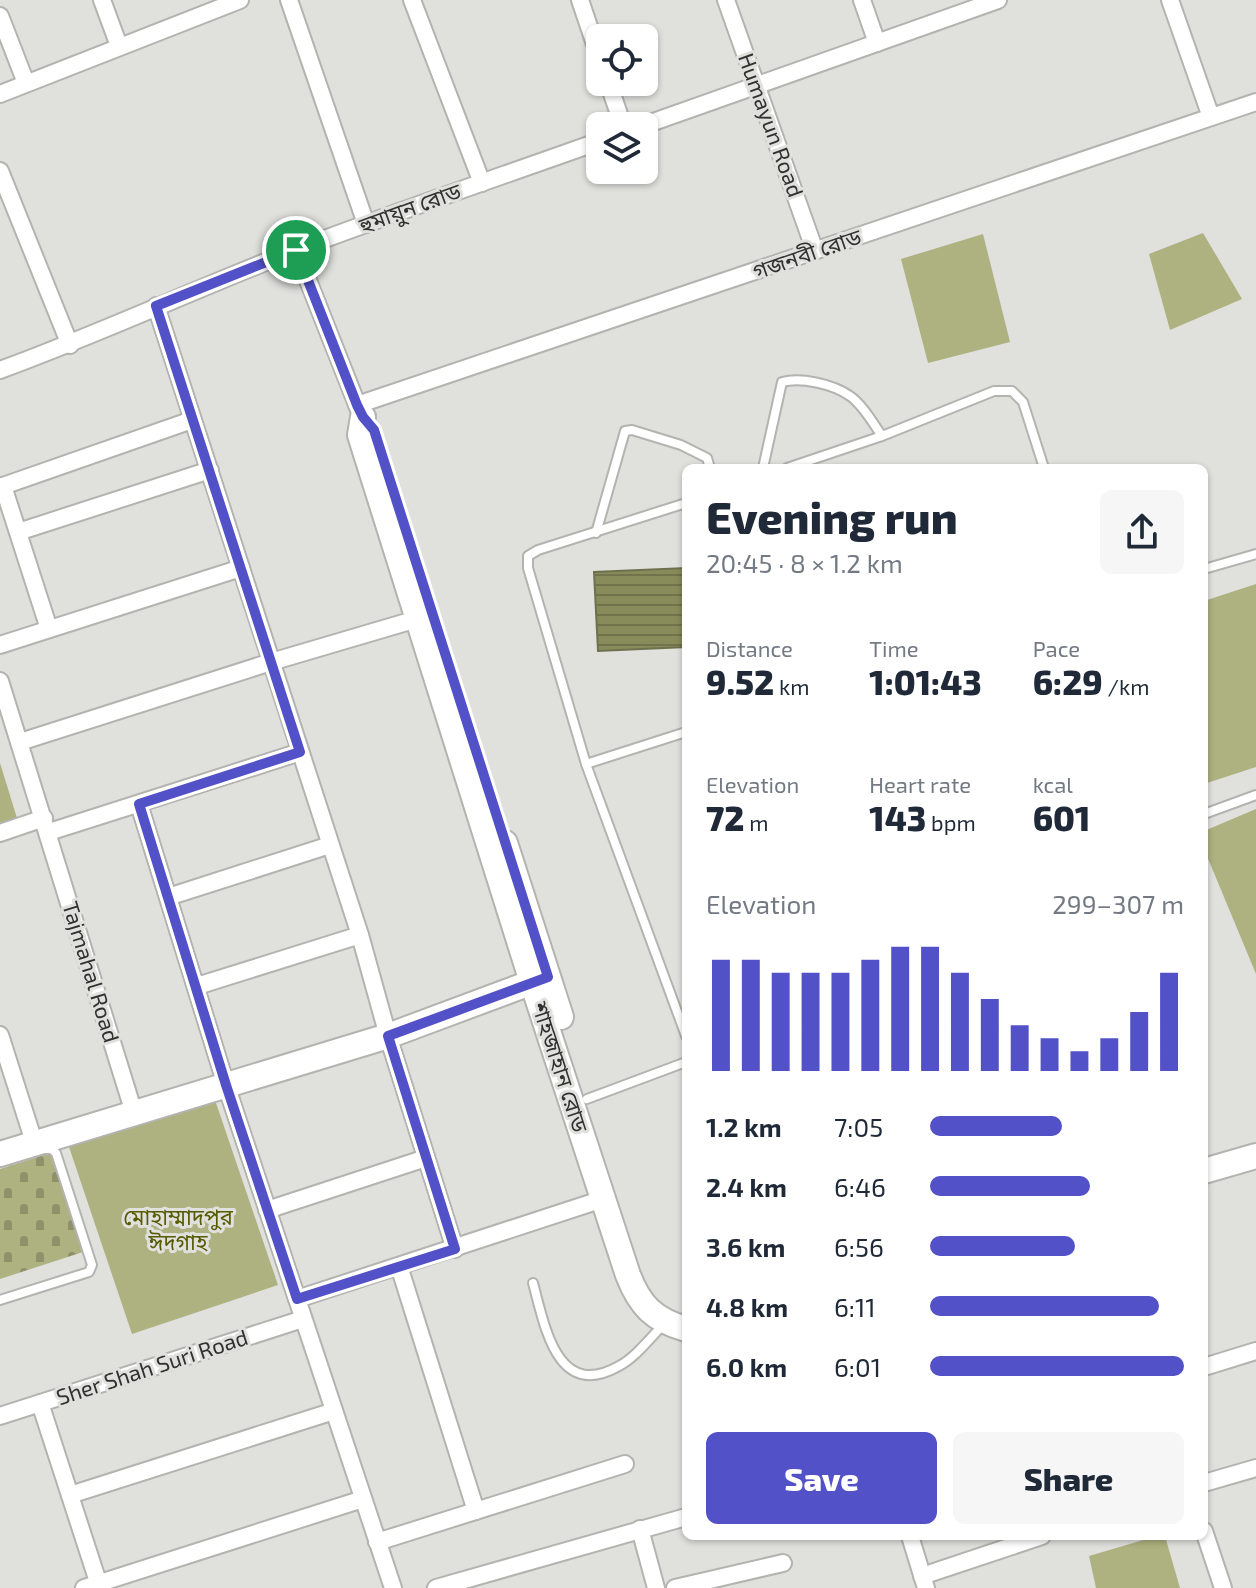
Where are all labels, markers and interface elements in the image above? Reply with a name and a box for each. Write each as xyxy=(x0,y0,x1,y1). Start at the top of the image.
map controls xyxy=(586,24,658,184)
button: locate xyxy=(586,24,658,96)
street label: Humayun Road xyxy=(734,49,810,200)
button: layers xyxy=(586,112,658,184)
street label: হুমায়ুন রোড xyxy=(354,177,466,242)
pin xyxy=(262,216,330,284)
street label: গজনবী রোড xyxy=(749,222,865,284)
icon: arrive xyxy=(274,228,318,272)
text: Evening run xyxy=(706,490,958,543)
button: share xyxy=(1100,490,1184,574)
text: 20:45 · 8 × 1.2 km xyxy=(706,547,903,578)
text: Distance xyxy=(706,635,793,661)
text: Time xyxy=(869,635,919,661)
text: Pace xyxy=(1033,635,1080,661)
text: 9.52 xyxy=(706,661,774,702)
text: 1:01:43 xyxy=(869,661,982,702)
text: 6:29 xyxy=(1033,661,1103,702)
text: km xyxy=(774,673,810,699)
text: /km xyxy=(1103,673,1149,699)
text: Elevation xyxy=(706,771,799,797)
text: Heart rate xyxy=(869,771,971,797)
text: kcal xyxy=(1033,771,1073,797)
text: 72 xyxy=(706,797,744,838)
text: 143 xyxy=(869,797,926,838)
text: 601 xyxy=(1033,797,1090,838)
text: m xyxy=(744,809,769,835)
text: bpm xyxy=(926,809,976,835)
text: Elevation xyxy=(706,888,816,919)
text: 299–307 m xyxy=(1052,888,1184,919)
street label: Tajmahal Road xyxy=(57,898,126,1046)
street label: শাহজাহান রোড xyxy=(527,997,594,1136)
text: 1.2 km xyxy=(706,1111,782,1142)
text: 7:05 xyxy=(834,1111,883,1142)
text: 2.4 km xyxy=(706,1171,787,1202)
text: 6:46 xyxy=(834,1171,886,1202)
park label: মোহাম্মাদপুর ঈদগাহ xyxy=(123,1203,234,1254)
text: 3.6 km xyxy=(706,1231,785,1262)
text: 6:56 xyxy=(834,1231,884,1262)
text: 4.8 km xyxy=(706,1291,788,1322)
text: 6:11 xyxy=(834,1291,876,1322)
street label: Sher Shah Suri Road xyxy=(53,1323,251,1409)
text: 6.0 km xyxy=(706,1351,787,1382)
text: 6:01 xyxy=(834,1351,881,1382)
button: Save xyxy=(706,1432,937,1524)
button: Share xyxy=(953,1432,1184,1524)

